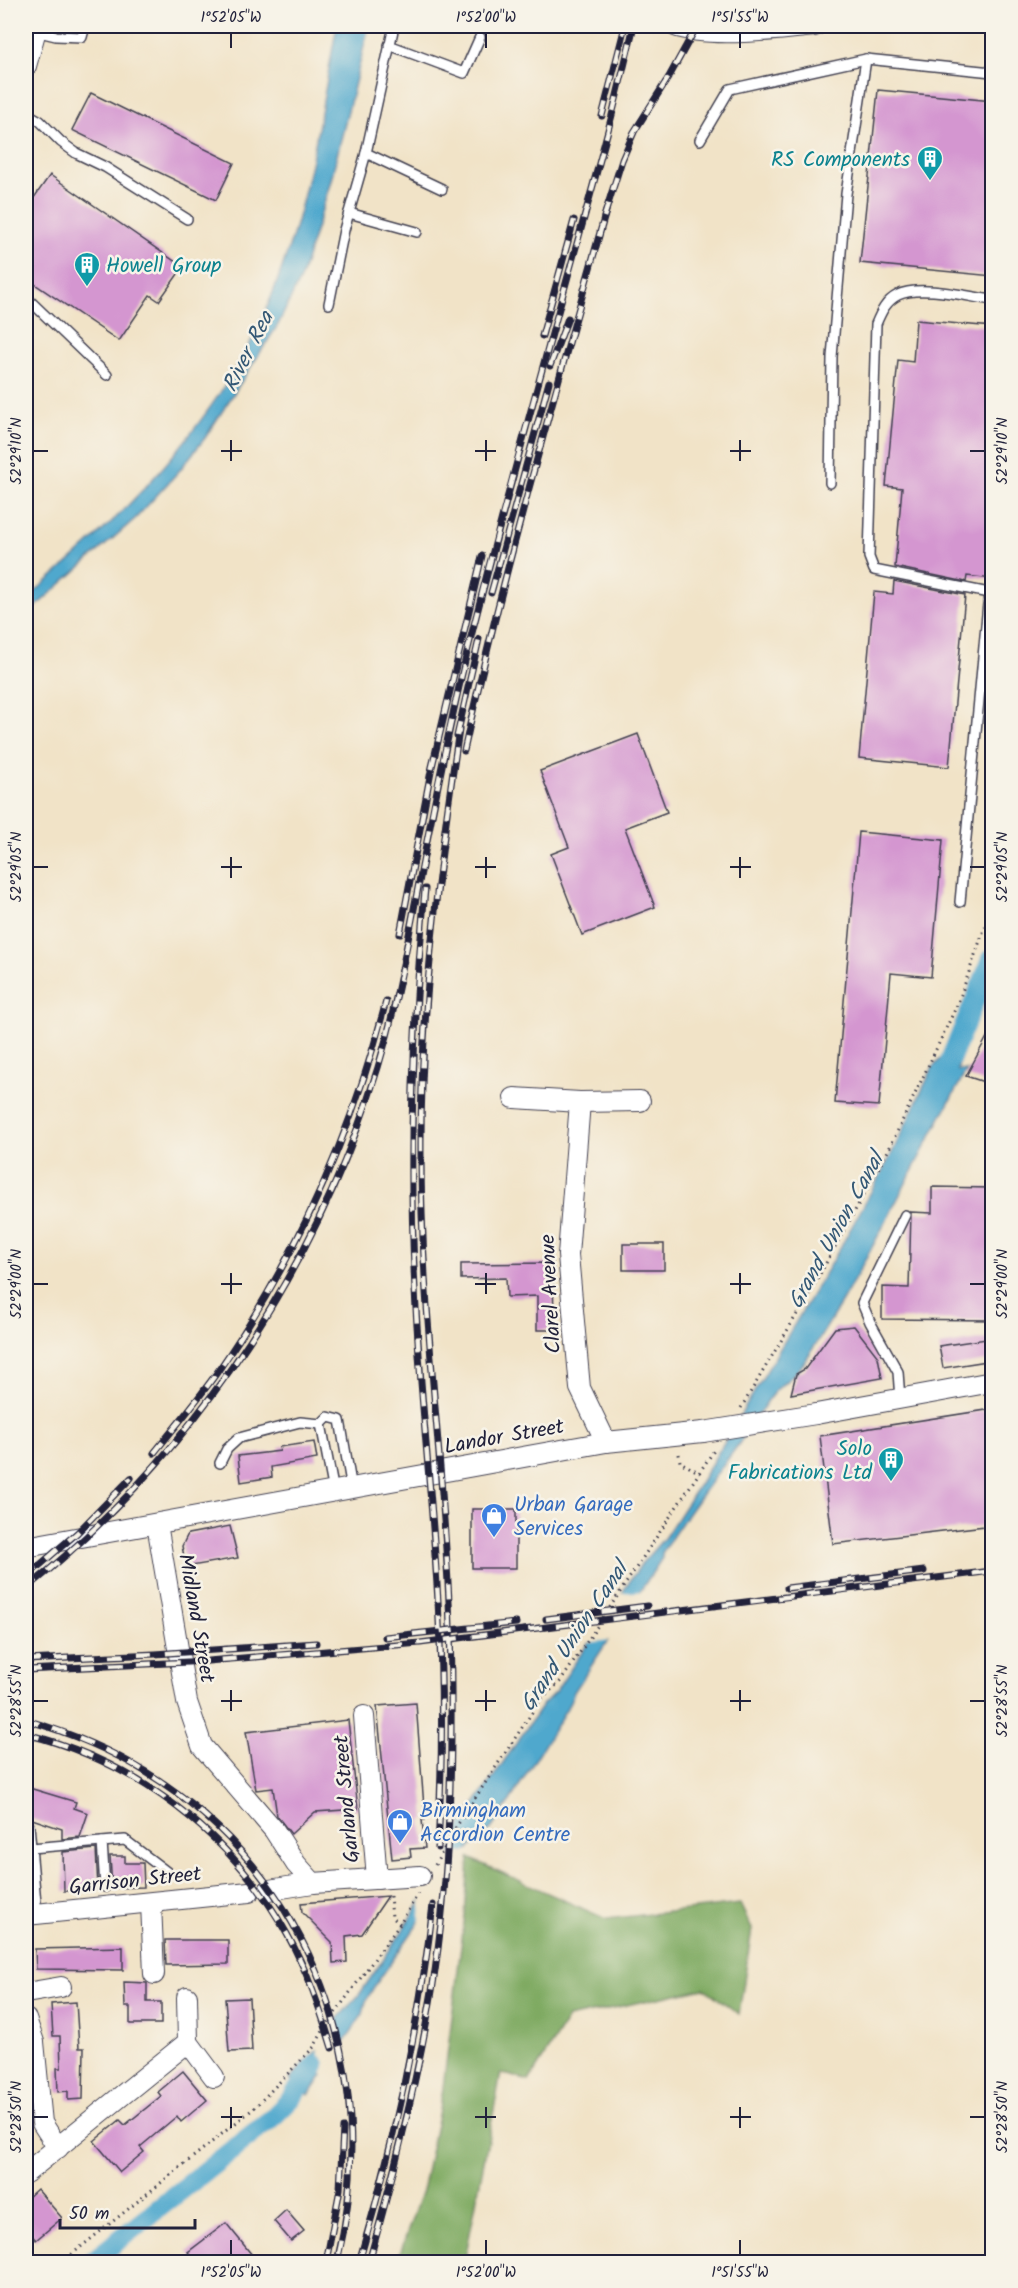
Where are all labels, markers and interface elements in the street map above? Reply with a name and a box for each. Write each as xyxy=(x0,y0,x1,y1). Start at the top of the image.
text: 1°52'05"W xyxy=(201,6,262,30)
text: 1°52'00"W xyxy=(456,6,516,30)
text: 1°51'55"W xyxy=(711,6,769,30)
place label: RS Components xyxy=(771,144,910,177)
building icon: RS Components xyxy=(915,144,945,182)
building icon: Howell Group xyxy=(72,250,102,288)
place label: Howell Group xyxy=(106,250,221,283)
water label: River Rea xyxy=(214,304,285,399)
text: 52°29'10"N xyxy=(5,417,29,485)
text: 52°29'10"N xyxy=(991,417,1015,485)
text: 52°29'05"N xyxy=(5,832,29,902)
text: 52°29'05"N xyxy=(991,832,1015,902)
water label: Grand Union Canal xyxy=(780,1143,897,1316)
street label: Clarel Avenue xyxy=(532,1233,571,1354)
text: 52°29'00"N xyxy=(5,1249,29,1319)
text: 52°29'00"N xyxy=(991,1249,1015,1319)
street label: Landor Street xyxy=(442,1411,568,1464)
place label: Solo Fabrications Ltd xyxy=(728,1433,873,1490)
building icon: Solo Fabrications Ltd xyxy=(876,1445,906,1483)
place label: Urban Garage Services xyxy=(514,1489,633,1546)
shop icon: Urban Garage Services xyxy=(479,1501,509,1539)
street label: Midland Street xyxy=(168,1551,223,1686)
water label: Grand Union Canal xyxy=(512,1552,641,1719)
text: 52°28'55"N xyxy=(5,1664,29,1738)
text: 52°28'55"N xyxy=(991,1664,1015,1738)
street label: Garland Street xyxy=(325,1733,370,1864)
place label: Birmingham Accordion Centre xyxy=(420,1795,571,1852)
shop icon: Birmingham Accordion Centre xyxy=(385,1807,415,1845)
street label: Garrison Street xyxy=(67,1858,204,1905)
text: 52°28'50"N xyxy=(5,2081,29,2153)
text: 52°28'50"N xyxy=(991,2081,1015,2153)
scale bar xyxy=(60,2192,195,2230)
text: 50 m xyxy=(69,2200,109,2229)
text: 1°52'05"W xyxy=(201,2261,262,2285)
text: 1°52'00"W xyxy=(456,2261,516,2285)
text: 1°51'55"W xyxy=(711,2261,769,2285)

